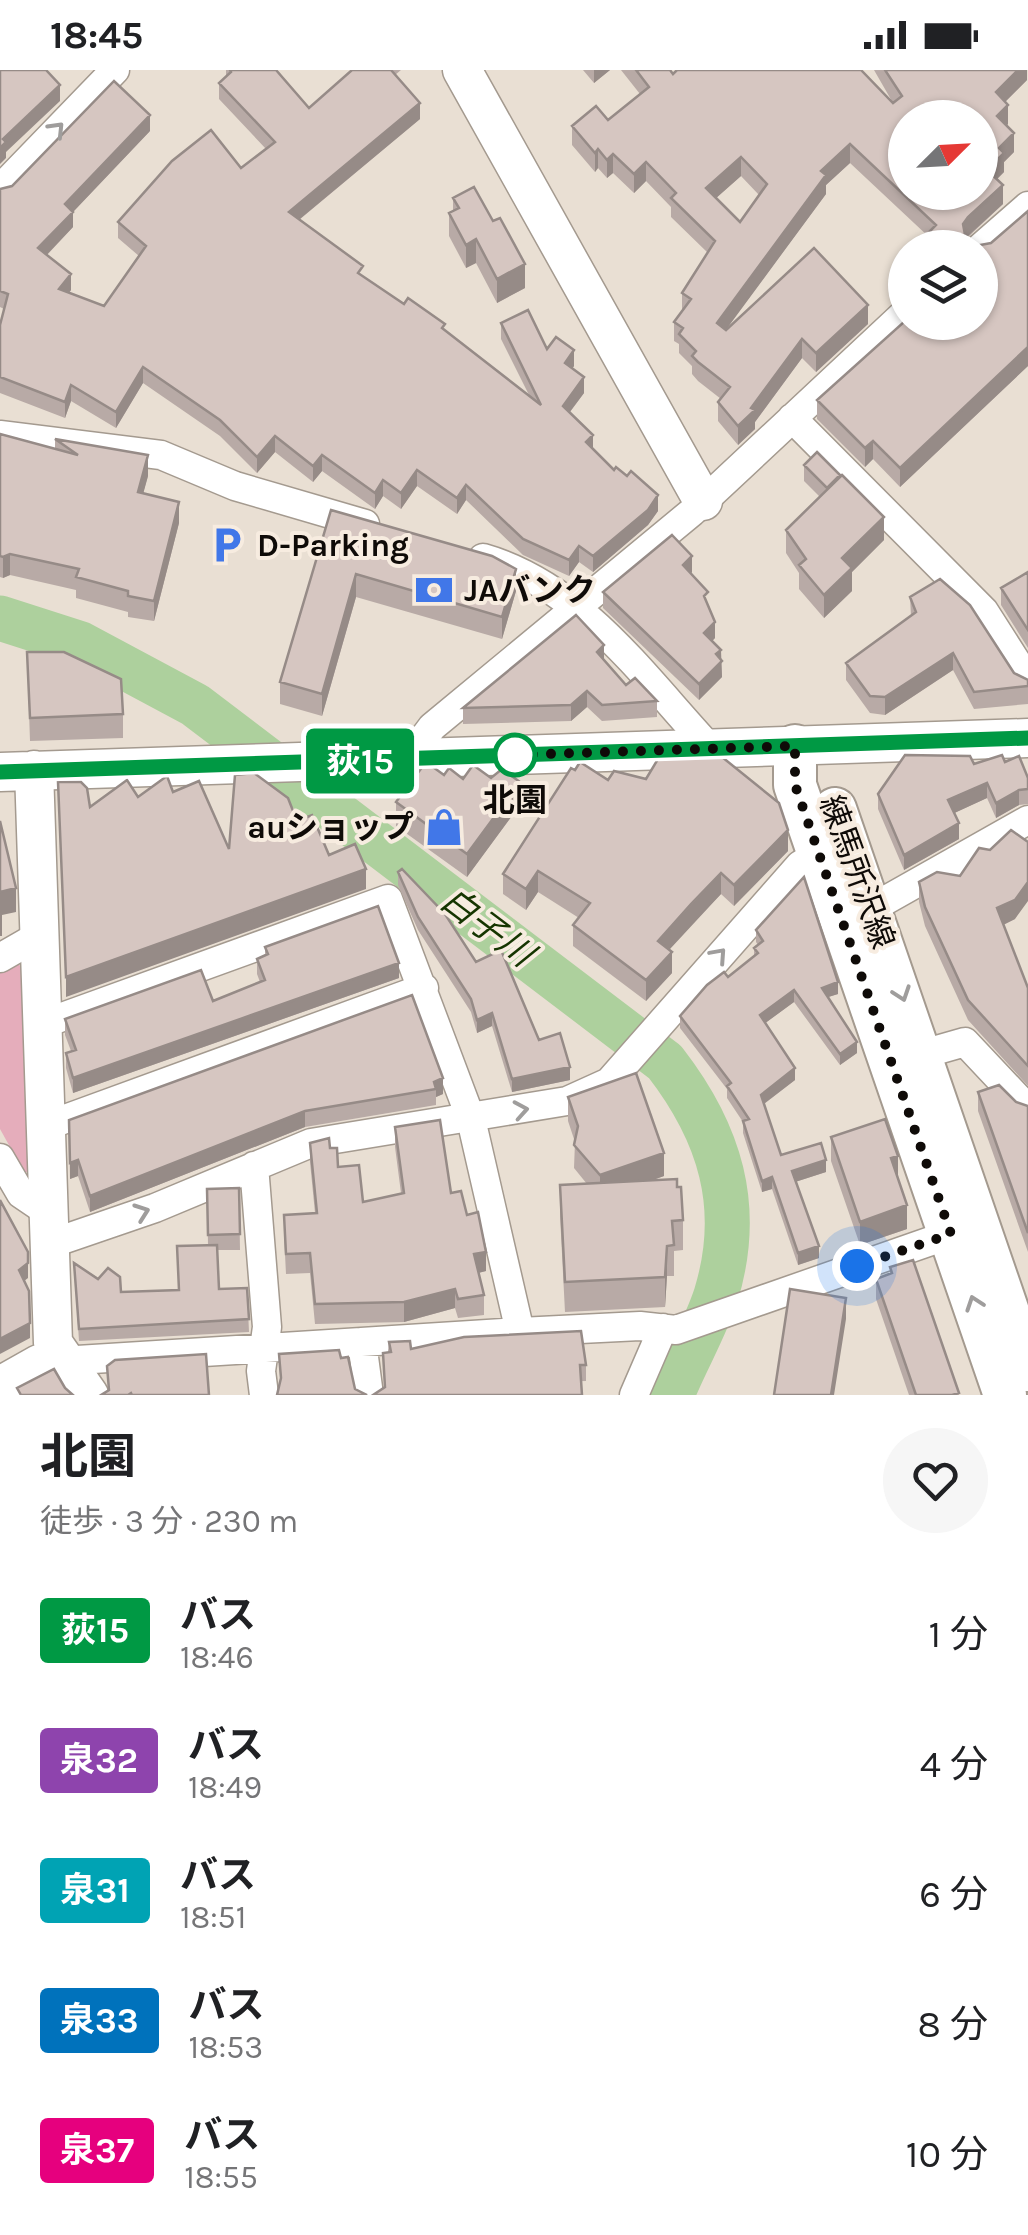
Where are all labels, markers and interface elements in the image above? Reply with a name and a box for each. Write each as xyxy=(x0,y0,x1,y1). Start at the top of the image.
text: 18:45 xyxy=(50,13,143,58)
north arrow xyxy=(888,100,998,210)
map controls xyxy=(888,100,998,340)
one-way arrow xyxy=(45,123,63,141)
button: layers xyxy=(888,230,998,340)
parking icon: D-Parking xyxy=(206,524,248,566)
place label: D-Parking xyxy=(257,527,409,564)
bank icon: JAバンク xyxy=(413,569,455,611)
place label: JAバンク xyxy=(464,572,596,609)
line badge: 荻15 xyxy=(302,728,418,794)
marker: 北園 xyxy=(494,734,536,776)
text: 荻15 xyxy=(326,741,394,782)
place label: 北園 xyxy=(483,782,547,819)
street label: 練馬所沢線 xyxy=(812,790,902,954)
shop icon: auショップ xyxy=(423,806,465,848)
place label: auショップ xyxy=(247,809,414,846)
water label: 白子川 xyxy=(433,879,544,977)
one-way arrow xyxy=(707,948,725,967)
one-way arrow xyxy=(890,985,911,1002)
one-way arrow xyxy=(513,1100,529,1121)
one-way arrow xyxy=(133,1203,150,1224)
your location xyxy=(832,1241,882,1291)
one-way arrow xyxy=(966,1295,986,1312)
button: heart xyxy=(883,1428,988,1533)
text: 北園 xyxy=(40,1429,136,1485)
text: 徒歩 · 3 分 · 230 m xyxy=(40,1503,298,1540)
text: バス xyxy=(180,1593,256,1638)
text: 荻15 xyxy=(61,1610,129,1651)
text: 1 分 xyxy=(928,1612,988,1657)
text: 18:46 xyxy=(180,1639,254,1676)
text: バス xyxy=(188,1723,264,1768)
text: 泉32 xyxy=(60,1740,138,1781)
text: 4 分 xyxy=(920,1742,988,1787)
text: 18:49 xyxy=(188,1769,262,1806)
text: バス xyxy=(180,1853,256,1898)
text: 泉31 xyxy=(60,1870,130,1911)
text: 6 分 xyxy=(919,1872,988,1917)
text: 18:51 xyxy=(180,1899,246,1936)
text: バス xyxy=(189,1983,265,2028)
text: 泉33 xyxy=(60,2000,139,2041)
text: 8 分 xyxy=(918,2002,988,2047)
text: 18:53 xyxy=(189,2029,263,2066)
text: バス xyxy=(184,2113,260,2158)
text: 泉37 xyxy=(60,2130,134,2171)
text: 10 分 xyxy=(906,2132,988,2177)
text: 18:55 xyxy=(184,2159,258,2196)

